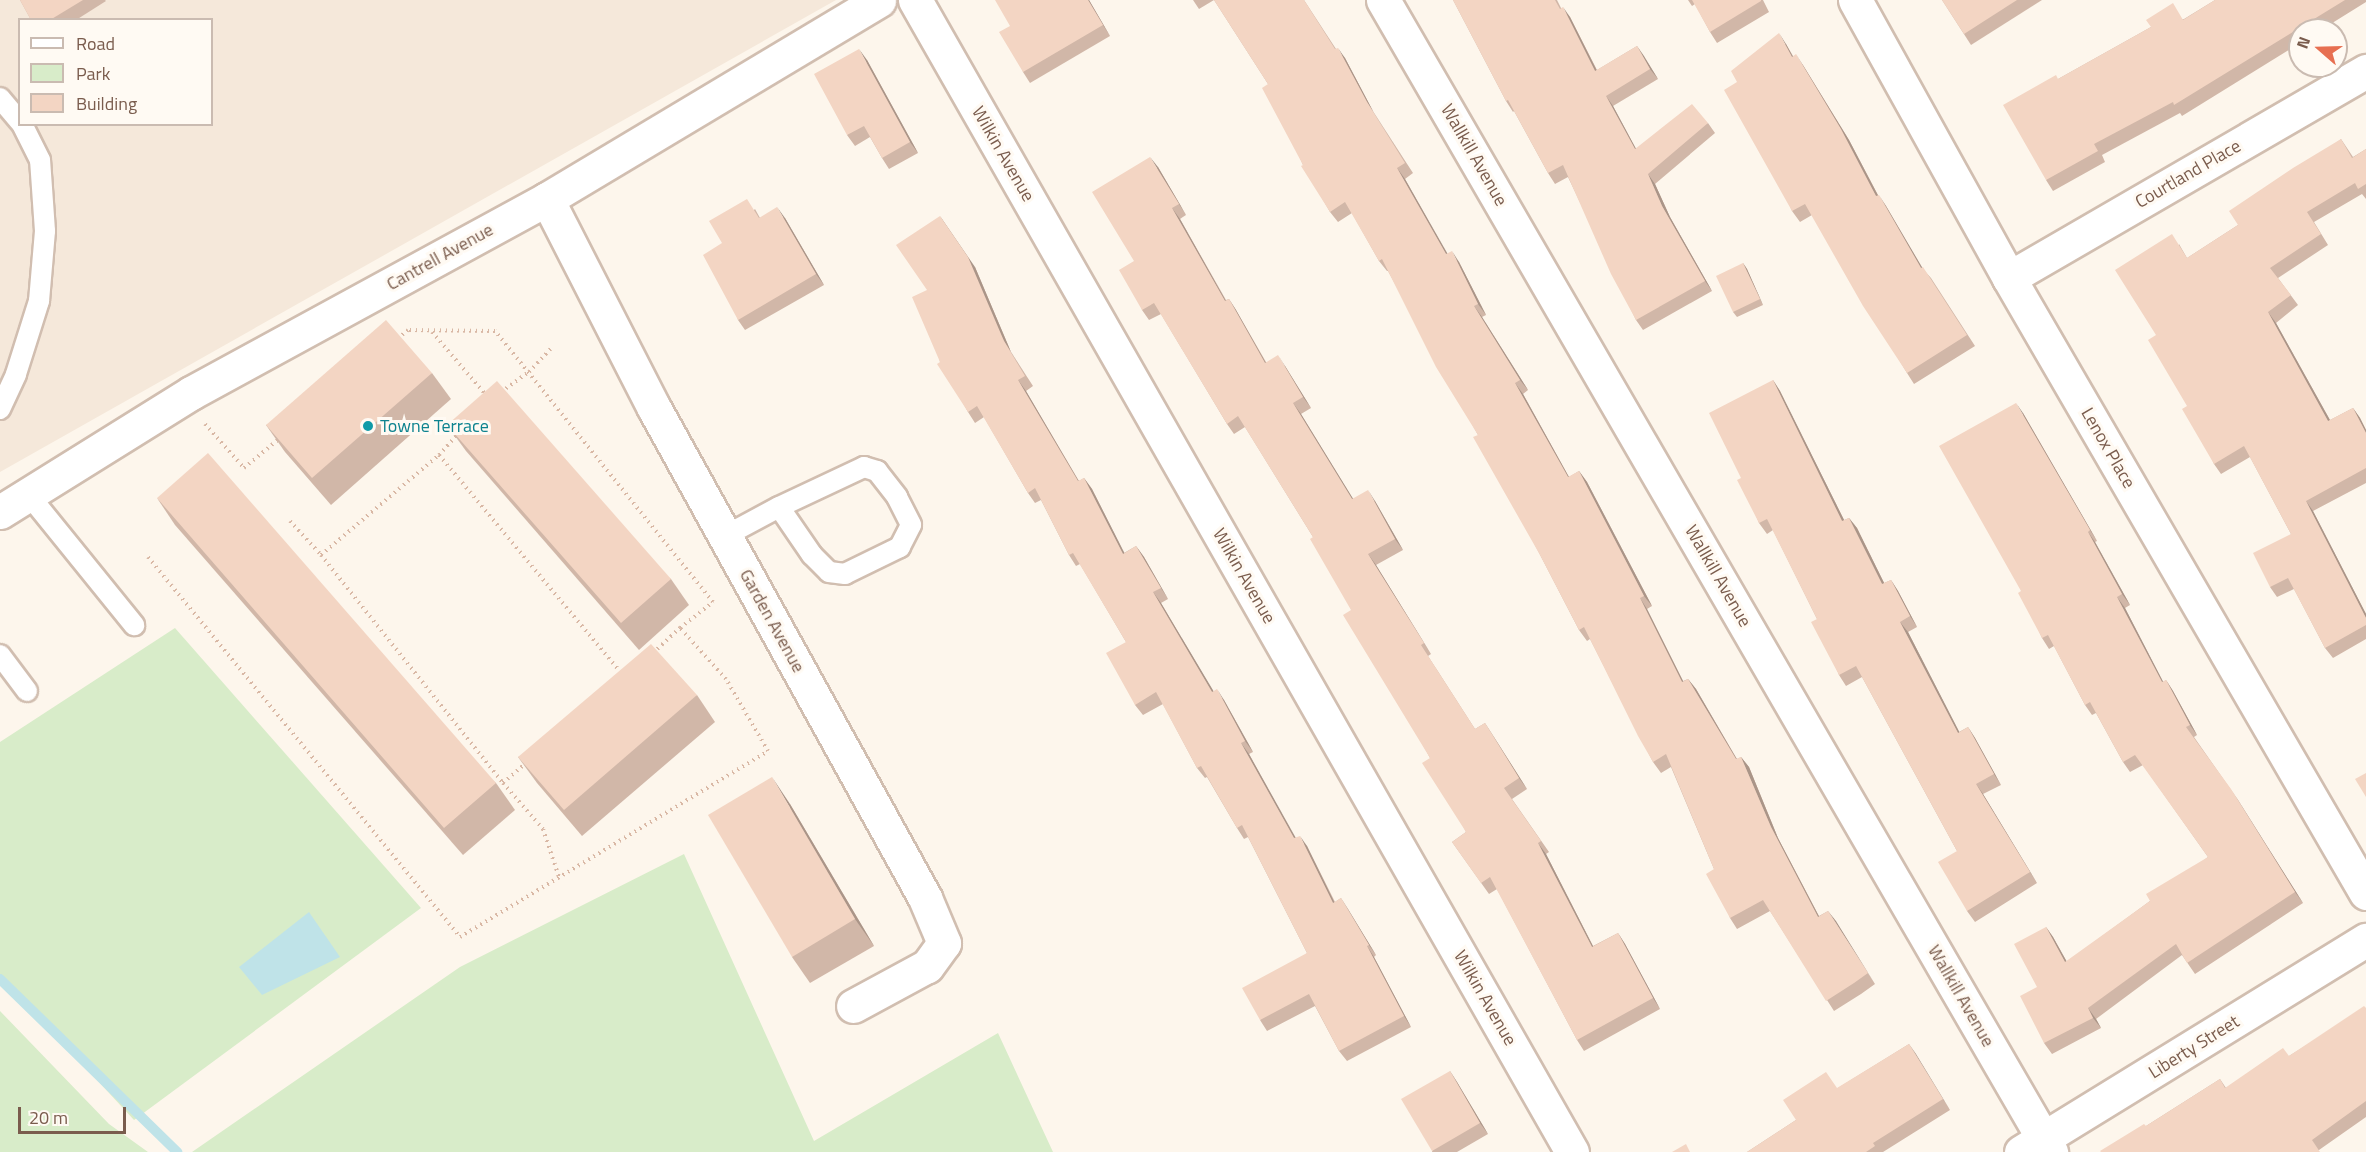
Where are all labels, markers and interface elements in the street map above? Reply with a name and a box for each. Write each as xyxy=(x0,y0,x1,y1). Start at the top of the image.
legend xyxy=(18,18,213,126)
north arrow xyxy=(2288,18,2348,78)
text: Road xyxy=(76,30,115,57)
text: N xyxy=(2290,33,2316,52)
text: Park xyxy=(76,60,110,87)
text: Building xyxy=(76,90,137,117)
street label: Wallkill Avenue xyxy=(1436,100,1512,210)
street label: Wilkin Avenue xyxy=(967,102,1039,206)
street label: Courtland Place xyxy=(2131,135,2245,213)
street label: Cantrell Avenue xyxy=(383,219,497,295)
street label: Lenox Place xyxy=(2076,404,2140,492)
place label: Towne Terrace xyxy=(380,415,489,437)
marker: Towne Terrace xyxy=(361,419,375,433)
street label: Wallkill Avenue xyxy=(1680,521,1756,631)
street label: Wilkin Avenue xyxy=(1208,524,1280,628)
street label: Garden Avenue xyxy=(735,566,809,676)
street label: Wallkill Avenue xyxy=(1923,941,1999,1051)
street label: Wilkin Avenue xyxy=(1449,946,1521,1050)
street label: Liberty Street xyxy=(2145,1011,2243,1083)
scale bar xyxy=(21,1095,129,1133)
text: 20 m xyxy=(29,1104,68,1131)

